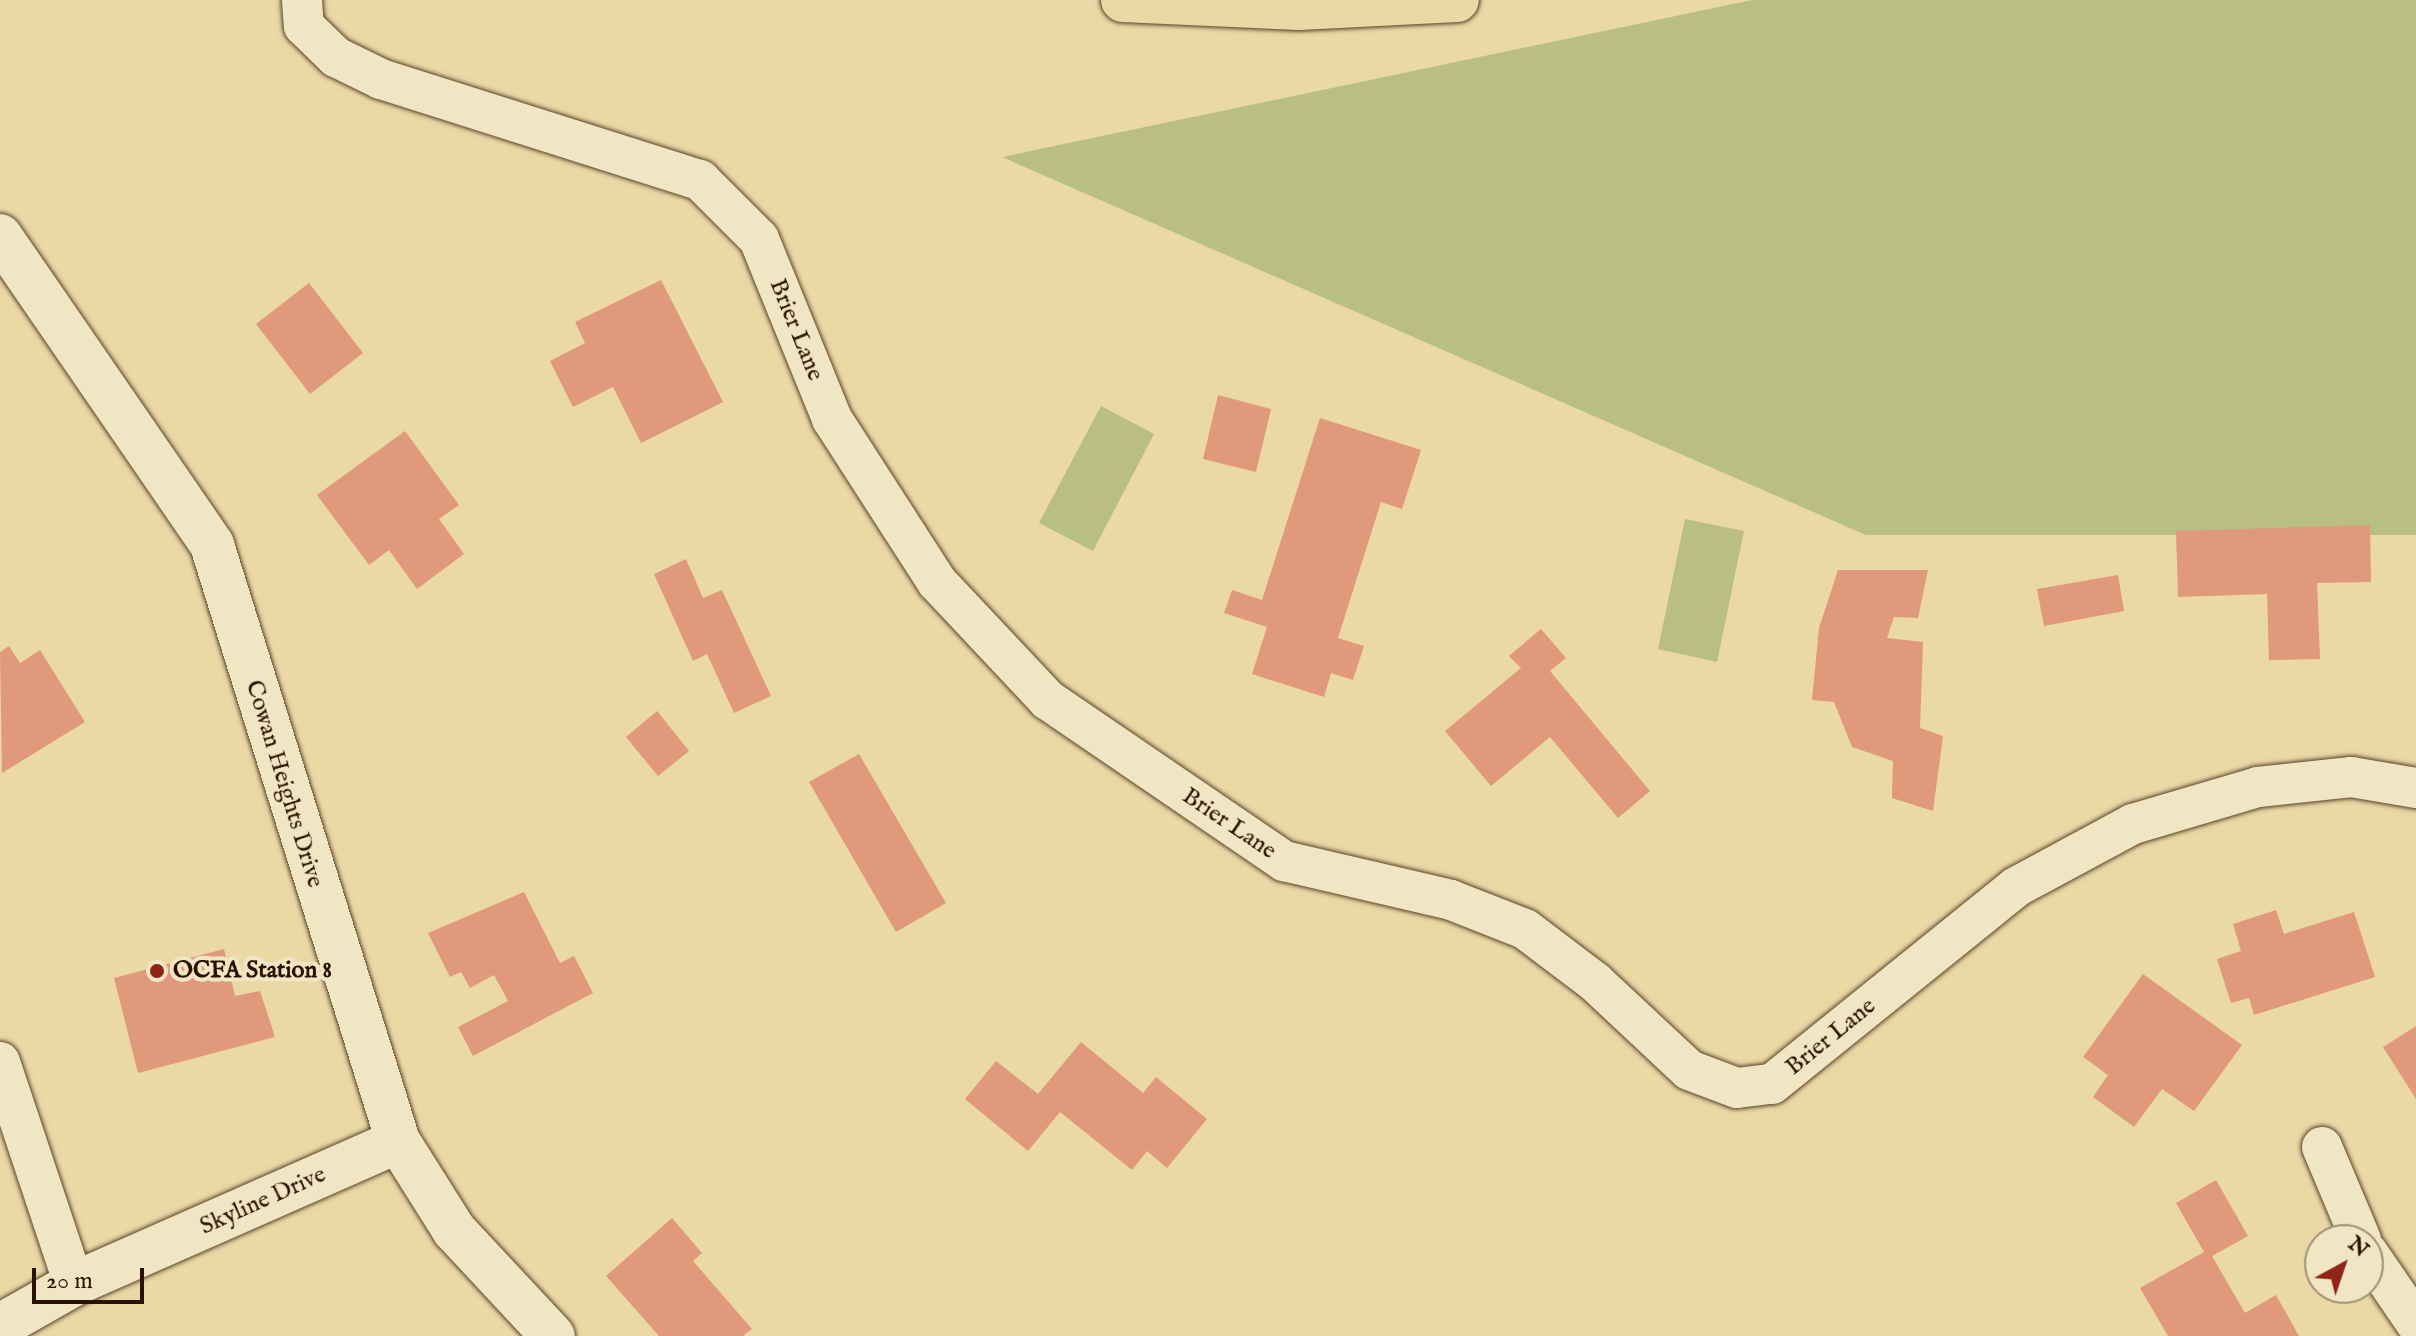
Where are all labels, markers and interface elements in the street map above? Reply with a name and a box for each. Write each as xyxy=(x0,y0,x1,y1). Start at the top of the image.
street label: Brier Lane xyxy=(763,275,829,385)
street label: Cowan Heights Drive xyxy=(239,677,329,891)
street label: Brier Lane xyxy=(1176,782,1282,866)
place label: OCFA Station 8 xyxy=(173,957,332,985)
marker: OCFA Station 8 xyxy=(148,962,166,980)
street label: Brier Lane xyxy=(1780,992,1882,1082)
street label: Skyline Drive xyxy=(196,1160,330,1242)
north arrow xyxy=(2304,1224,2384,1304)
text: N xyxy=(2342,1230,2374,1264)
scale bar xyxy=(36,1252,148,1302)
text: 20 m xyxy=(46,1266,93,1297)

